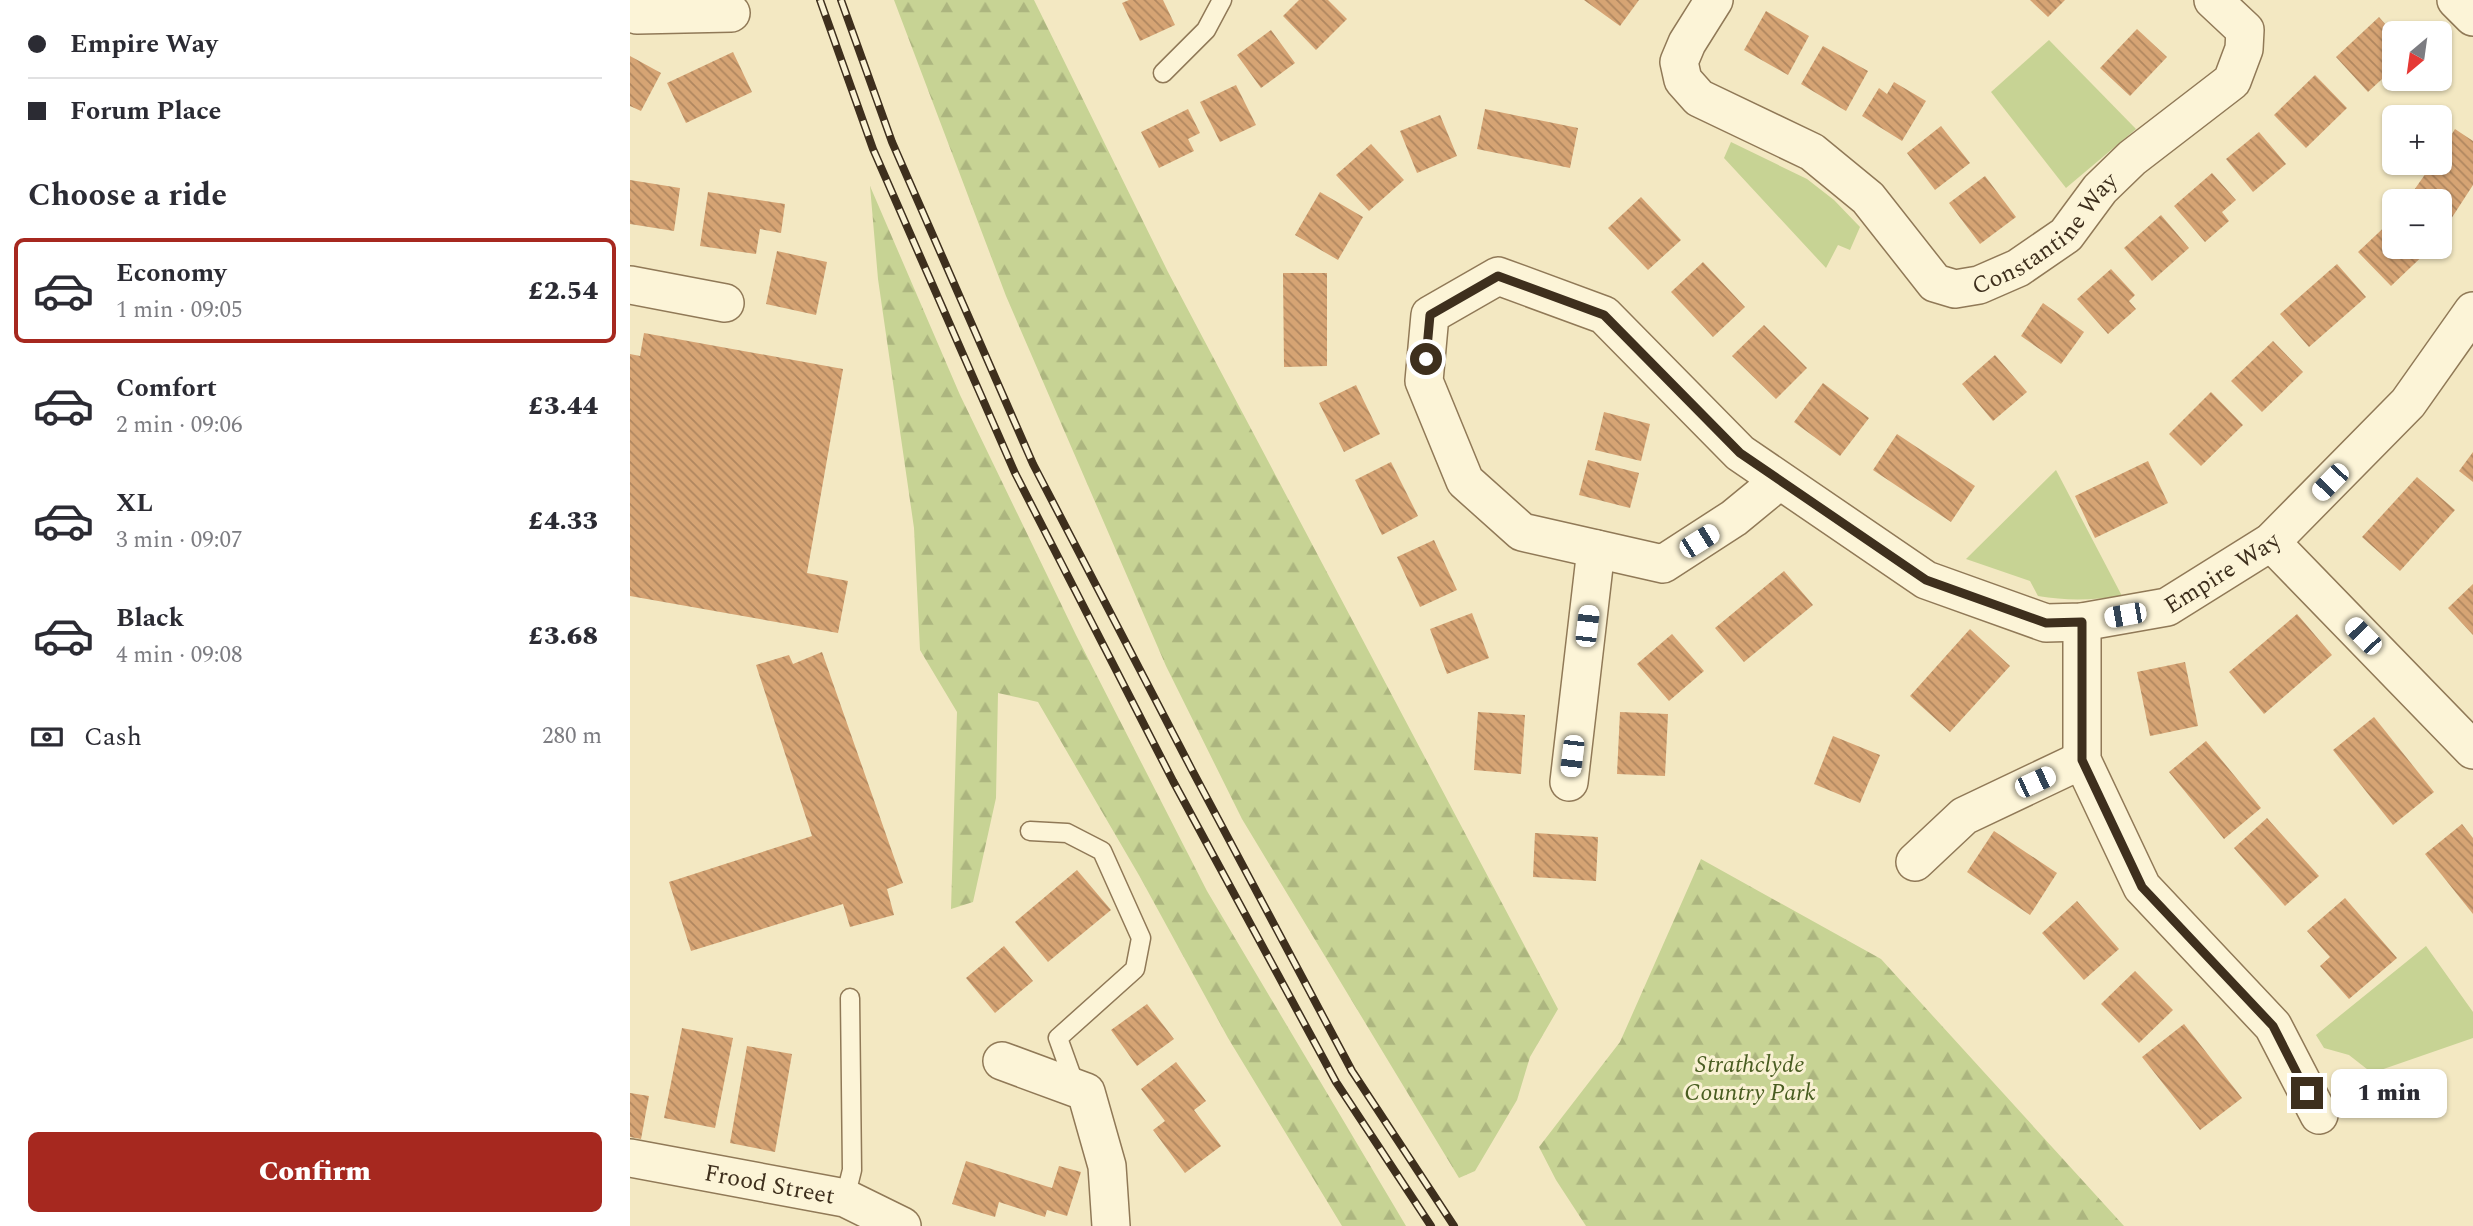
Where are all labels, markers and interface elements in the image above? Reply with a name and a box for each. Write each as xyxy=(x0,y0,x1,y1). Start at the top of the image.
north arrow xyxy=(2382,21,2452,91)
map controls xyxy=(2382,21,2452,259)
text: Empire Way xyxy=(70,24,218,64)
text: Forum Place xyxy=(70,91,221,131)
button: + xyxy=(2382,105,2452,175)
street label: Constantine Way xyxy=(1966,163,2127,305)
text: Choose a ride xyxy=(28,171,227,220)
button: − xyxy=(2382,189,2452,259)
text: Economy xyxy=(116,253,226,293)
icon: car xyxy=(32,259,95,322)
text: £2.54 xyxy=(528,271,598,311)
text: 1 min · 09:05 xyxy=(116,293,243,328)
route start xyxy=(1410,343,1442,375)
text: Comfort xyxy=(116,368,217,408)
icon: car xyxy=(32,374,95,437)
text: £3.44 xyxy=(528,386,598,426)
text: 2 min · 09:06 xyxy=(116,408,243,443)
car xyxy=(2308,460,2353,504)
text: XL xyxy=(116,483,153,523)
icon: car xyxy=(32,489,95,552)
text: £4.33 xyxy=(528,501,598,541)
car xyxy=(1676,521,1723,561)
text: 3 min · 09:07 xyxy=(116,523,243,558)
street label: Empire Way xyxy=(2157,524,2291,624)
text: Black xyxy=(116,598,184,638)
car xyxy=(2103,601,2148,629)
icon: car xyxy=(32,604,95,667)
car xyxy=(1575,604,1600,648)
car xyxy=(2341,614,2386,658)
text: £3.68 xyxy=(528,616,598,656)
text: 4 min · 09:08 xyxy=(116,638,243,673)
text: Cash xyxy=(84,717,142,757)
icon: cash xyxy=(28,718,66,756)
text: 280 m xyxy=(542,719,602,754)
car xyxy=(1560,734,1585,778)
car xyxy=(2012,764,2059,800)
park label: Strathclyde Country Park xyxy=(1684,1047,1816,1111)
callout: 1 min xyxy=(2332,1068,2447,1118)
text: 1 min xyxy=(2357,1076,2421,1111)
route end xyxy=(2291,1077,2323,1109)
button: Confirm xyxy=(28,1132,602,1212)
street label: Frood Street xyxy=(701,1155,838,1215)

